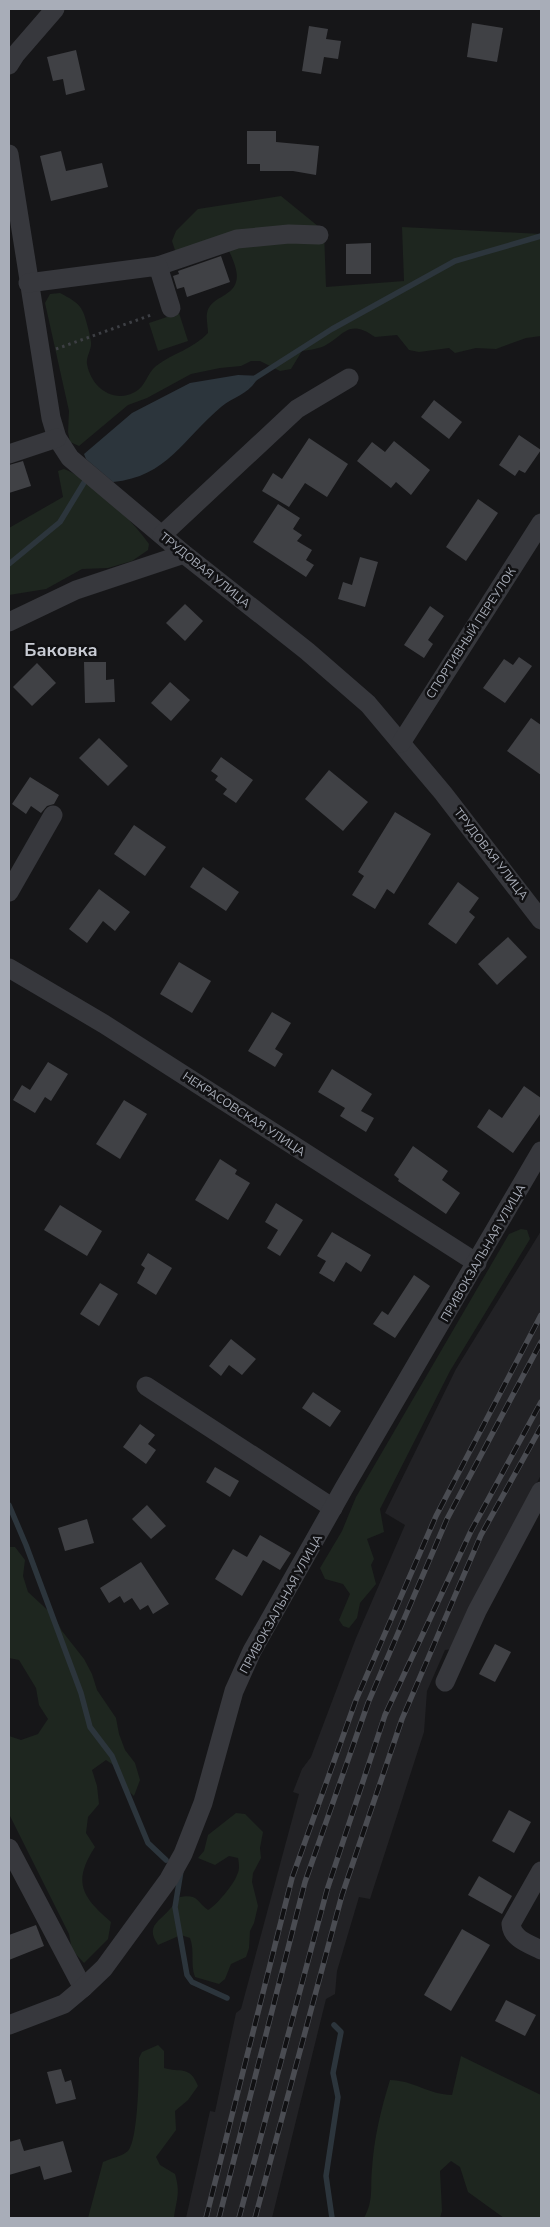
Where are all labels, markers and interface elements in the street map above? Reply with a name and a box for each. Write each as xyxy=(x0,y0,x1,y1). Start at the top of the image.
street label: ТРУДОВАЯ УЛИЦА xyxy=(156,529,254,612)
street label: СПОРТИВНЫЙ ПЕРЕУЛОК xyxy=(423,564,520,702)
district label: Баковка xyxy=(24,638,98,662)
street label: ТРУДОВАЯ УЛИЦА xyxy=(450,805,532,903)
street label: НЕКРАСОВСКАЯ УЛИЦА xyxy=(180,1068,309,1160)
street label: ПРИВОКЗАЛЬНАЯ УЛИЦА xyxy=(437,1181,529,1325)
street label: ПРИВОКЗАЛЬНАЯ УЛИЦА xyxy=(236,1531,326,1676)

